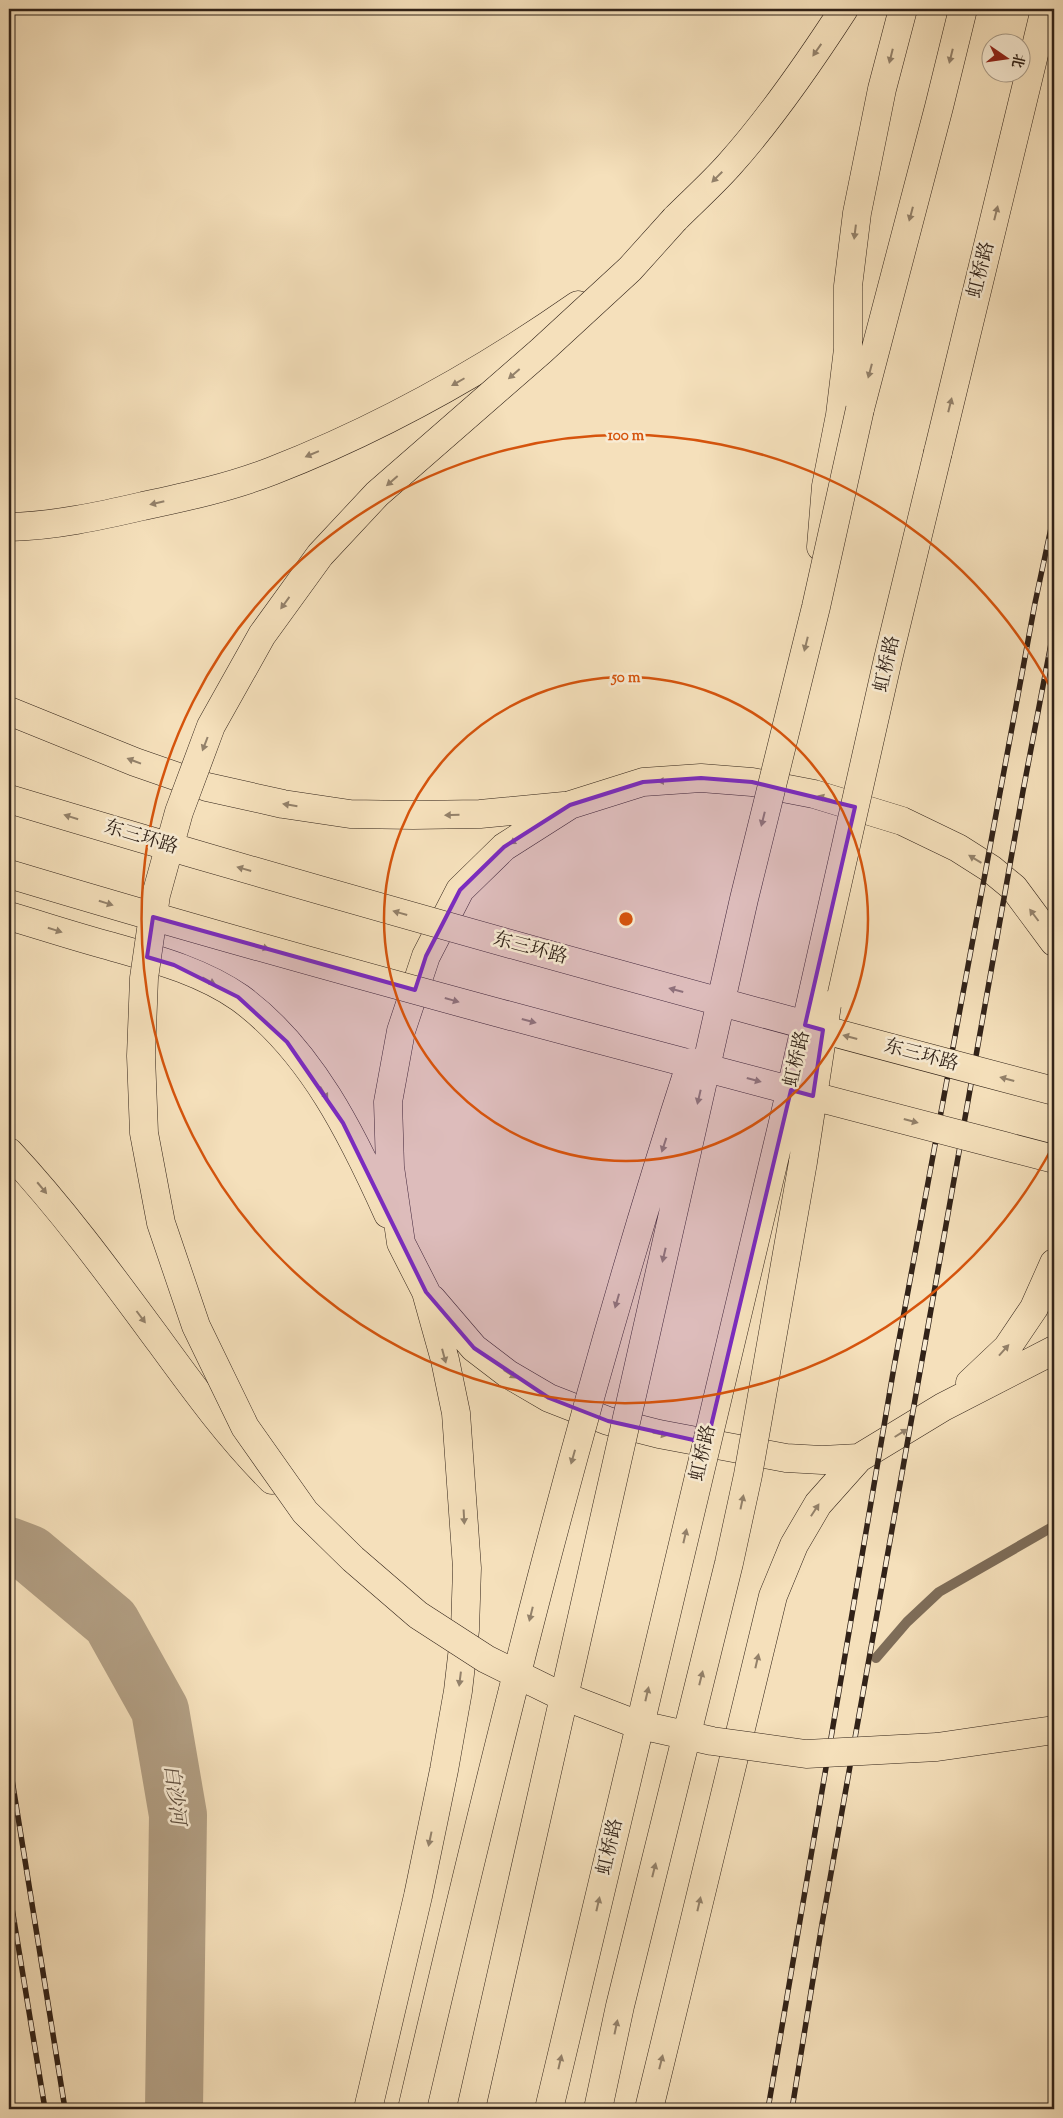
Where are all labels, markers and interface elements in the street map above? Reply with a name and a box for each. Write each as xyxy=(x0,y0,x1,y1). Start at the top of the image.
north arrow xyxy=(980,32,1030,82)
one-way arrow xyxy=(812,43,822,57)
one-way arrow xyxy=(887,48,895,64)
one-way arrow xyxy=(947,49,955,64)
text: 北 xyxy=(1005,51,1028,70)
one-way arrow xyxy=(711,171,723,183)
one-way arrow xyxy=(992,205,1000,220)
one-way arrow xyxy=(907,206,915,221)
one-way arrow xyxy=(851,225,859,241)
street label: 虹桥路 xyxy=(962,239,1002,301)
one-way arrow xyxy=(866,363,874,378)
one-way arrow xyxy=(508,369,521,380)
one-way arrow xyxy=(450,378,465,386)
one-way arrow xyxy=(946,397,954,412)
text: 100 m xyxy=(608,426,645,447)
one-way arrow xyxy=(305,451,319,459)
one-way arrow xyxy=(386,476,399,487)
one-way arrow xyxy=(150,499,165,507)
one-way arrow xyxy=(280,596,290,610)
street label: 虹桥路 xyxy=(868,633,908,695)
one-way arrow xyxy=(802,637,810,652)
text: 50 m xyxy=(611,668,641,689)
one-way arrow xyxy=(201,736,208,751)
one-way arrow xyxy=(126,757,141,765)
one-way arrow xyxy=(656,777,672,785)
one-way arrow xyxy=(818,793,833,801)
one-way arrow xyxy=(282,801,298,809)
one-way arrow xyxy=(444,811,460,819)
one-way arrow xyxy=(759,812,767,827)
one-way arrow xyxy=(64,813,79,821)
street label: 东三环路 xyxy=(101,814,181,862)
one-way arrow xyxy=(509,835,522,844)
one-way arrow xyxy=(968,854,981,864)
one-way arrow xyxy=(236,865,251,873)
one-way arrow xyxy=(98,900,113,908)
one-way arrow xyxy=(1029,908,1039,922)
one-way arrow xyxy=(393,909,408,917)
centre of rings xyxy=(617,910,635,928)
one-way arrow xyxy=(48,926,63,934)
street label: 东三环路 xyxy=(490,926,570,972)
one-way arrow xyxy=(255,944,270,952)
one-way arrow xyxy=(202,977,216,986)
one-way arrow xyxy=(669,986,684,994)
one-way arrow xyxy=(445,997,460,1005)
one-way arrow xyxy=(522,1017,537,1025)
street label: 虹桥路 xyxy=(778,1028,818,1090)
one-way arrow xyxy=(843,1033,858,1041)
street label: 东三环路 xyxy=(881,1033,961,1079)
one-way arrow xyxy=(1000,1075,1015,1083)
one-way arrow xyxy=(746,1076,761,1084)
one-way arrow xyxy=(319,1086,329,1100)
one-way arrow xyxy=(695,1089,703,1104)
one-way arrow xyxy=(904,1118,919,1126)
one-way arrow xyxy=(660,1138,668,1153)
one-way arrow xyxy=(36,1181,47,1194)
one-way arrow xyxy=(659,1248,667,1264)
one-way arrow xyxy=(613,1293,621,1308)
one-way arrow xyxy=(136,1310,146,1324)
one-way arrow xyxy=(998,1344,1010,1356)
one-way arrow xyxy=(440,1348,448,1364)
one-way arrow xyxy=(504,1370,517,1379)
street label: 虹桥路 xyxy=(684,1422,724,1484)
one-way arrow xyxy=(894,1428,907,1437)
one-way arrow xyxy=(653,1431,669,1439)
one-way arrow xyxy=(569,1450,577,1465)
one-way arrow xyxy=(738,1495,746,1510)
one-way arrow xyxy=(810,1504,819,1517)
one-way arrow xyxy=(461,1509,469,1525)
one-way arrow xyxy=(681,1529,689,1544)
one-way arrow xyxy=(527,1606,535,1622)
one-way arrow xyxy=(753,1653,761,1668)
one-way arrow xyxy=(697,1670,705,1685)
one-way arrow xyxy=(456,1671,464,1687)
one-way arrow xyxy=(643,1687,651,1702)
water label: 白沙河 xyxy=(155,1763,191,1830)
street label: 虹桥路 xyxy=(591,1816,631,1878)
one-way arrow xyxy=(426,1831,434,1846)
one-way arrow xyxy=(650,1862,658,1877)
one-way arrow xyxy=(594,1896,602,1911)
one-way arrow xyxy=(695,1897,703,1912)
one-way arrow xyxy=(612,2020,620,2035)
one-way arrow xyxy=(556,2054,564,2069)
one-way arrow xyxy=(657,2054,665,2069)

